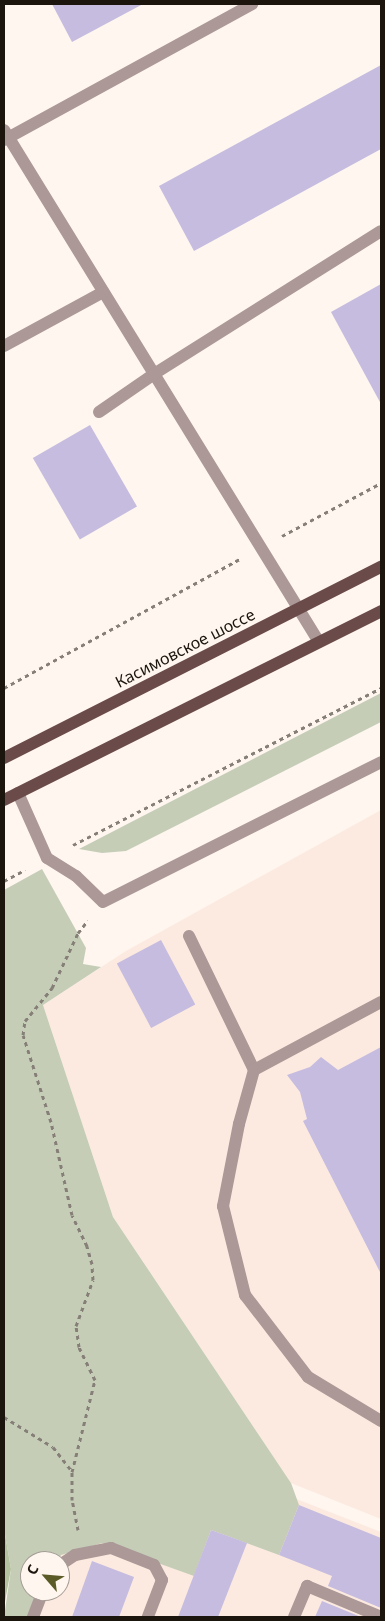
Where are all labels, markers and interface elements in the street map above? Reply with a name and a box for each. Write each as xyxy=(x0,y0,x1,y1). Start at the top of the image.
street label: Касимовское шоссе xyxy=(112,604,258,692)
north arrow xyxy=(20,1551,70,1601)
text: С xyxy=(22,1561,43,1578)

